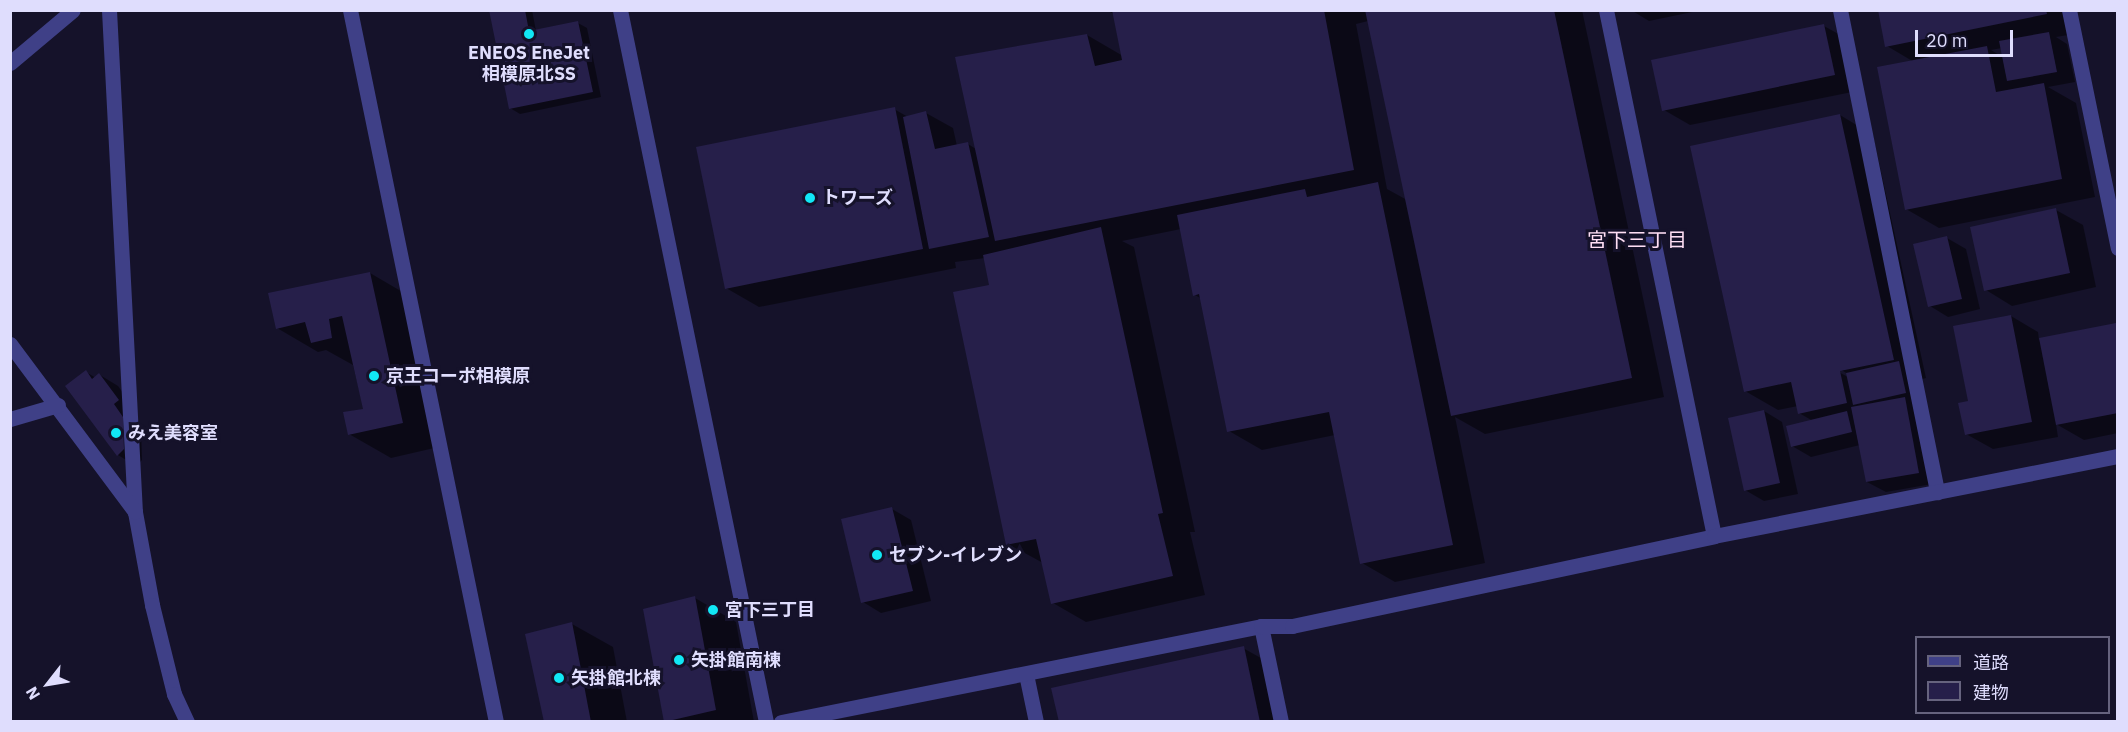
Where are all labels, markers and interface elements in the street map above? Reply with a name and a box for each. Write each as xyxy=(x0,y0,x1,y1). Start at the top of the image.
scale bar xyxy=(1918,18,2016,56)
marker: ENEOS EneJet 相模原北SS xyxy=(522,27,536,41)
text: 20 m xyxy=(1926,29,1968,52)
place label: ENEOS EneJet 相模原北SS xyxy=(468,43,590,86)
place label: トワーズ xyxy=(822,187,894,209)
marker: トワーズ xyxy=(803,191,817,205)
district label: 宮下三丁目 xyxy=(1587,227,1687,251)
place label: 京王コーポ相模原 xyxy=(386,365,530,387)
marker: 京王コーポ相模原 xyxy=(367,369,381,383)
place label: みえ美容室 xyxy=(128,422,218,444)
marker: みえ美容室 xyxy=(109,426,123,440)
place label: セブン-イレブン xyxy=(889,544,1022,566)
marker: セブン-イレブン xyxy=(870,548,884,562)
place label: 宮下三丁目 xyxy=(725,599,815,621)
marker: 宮下三丁目 xyxy=(706,603,720,617)
legend xyxy=(1915,636,2110,714)
place label: 矢掛館南棟 xyxy=(691,649,781,671)
text: 道路 xyxy=(1973,651,2009,674)
marker: 矢掛館南棟 xyxy=(672,653,686,667)
north arrow xyxy=(18,654,78,714)
place label: 矢掛館北棟 xyxy=(571,667,661,689)
marker: 矢掛館北棟 xyxy=(552,671,566,685)
text: 建物 xyxy=(1973,681,2009,704)
text: N xyxy=(21,683,44,703)

